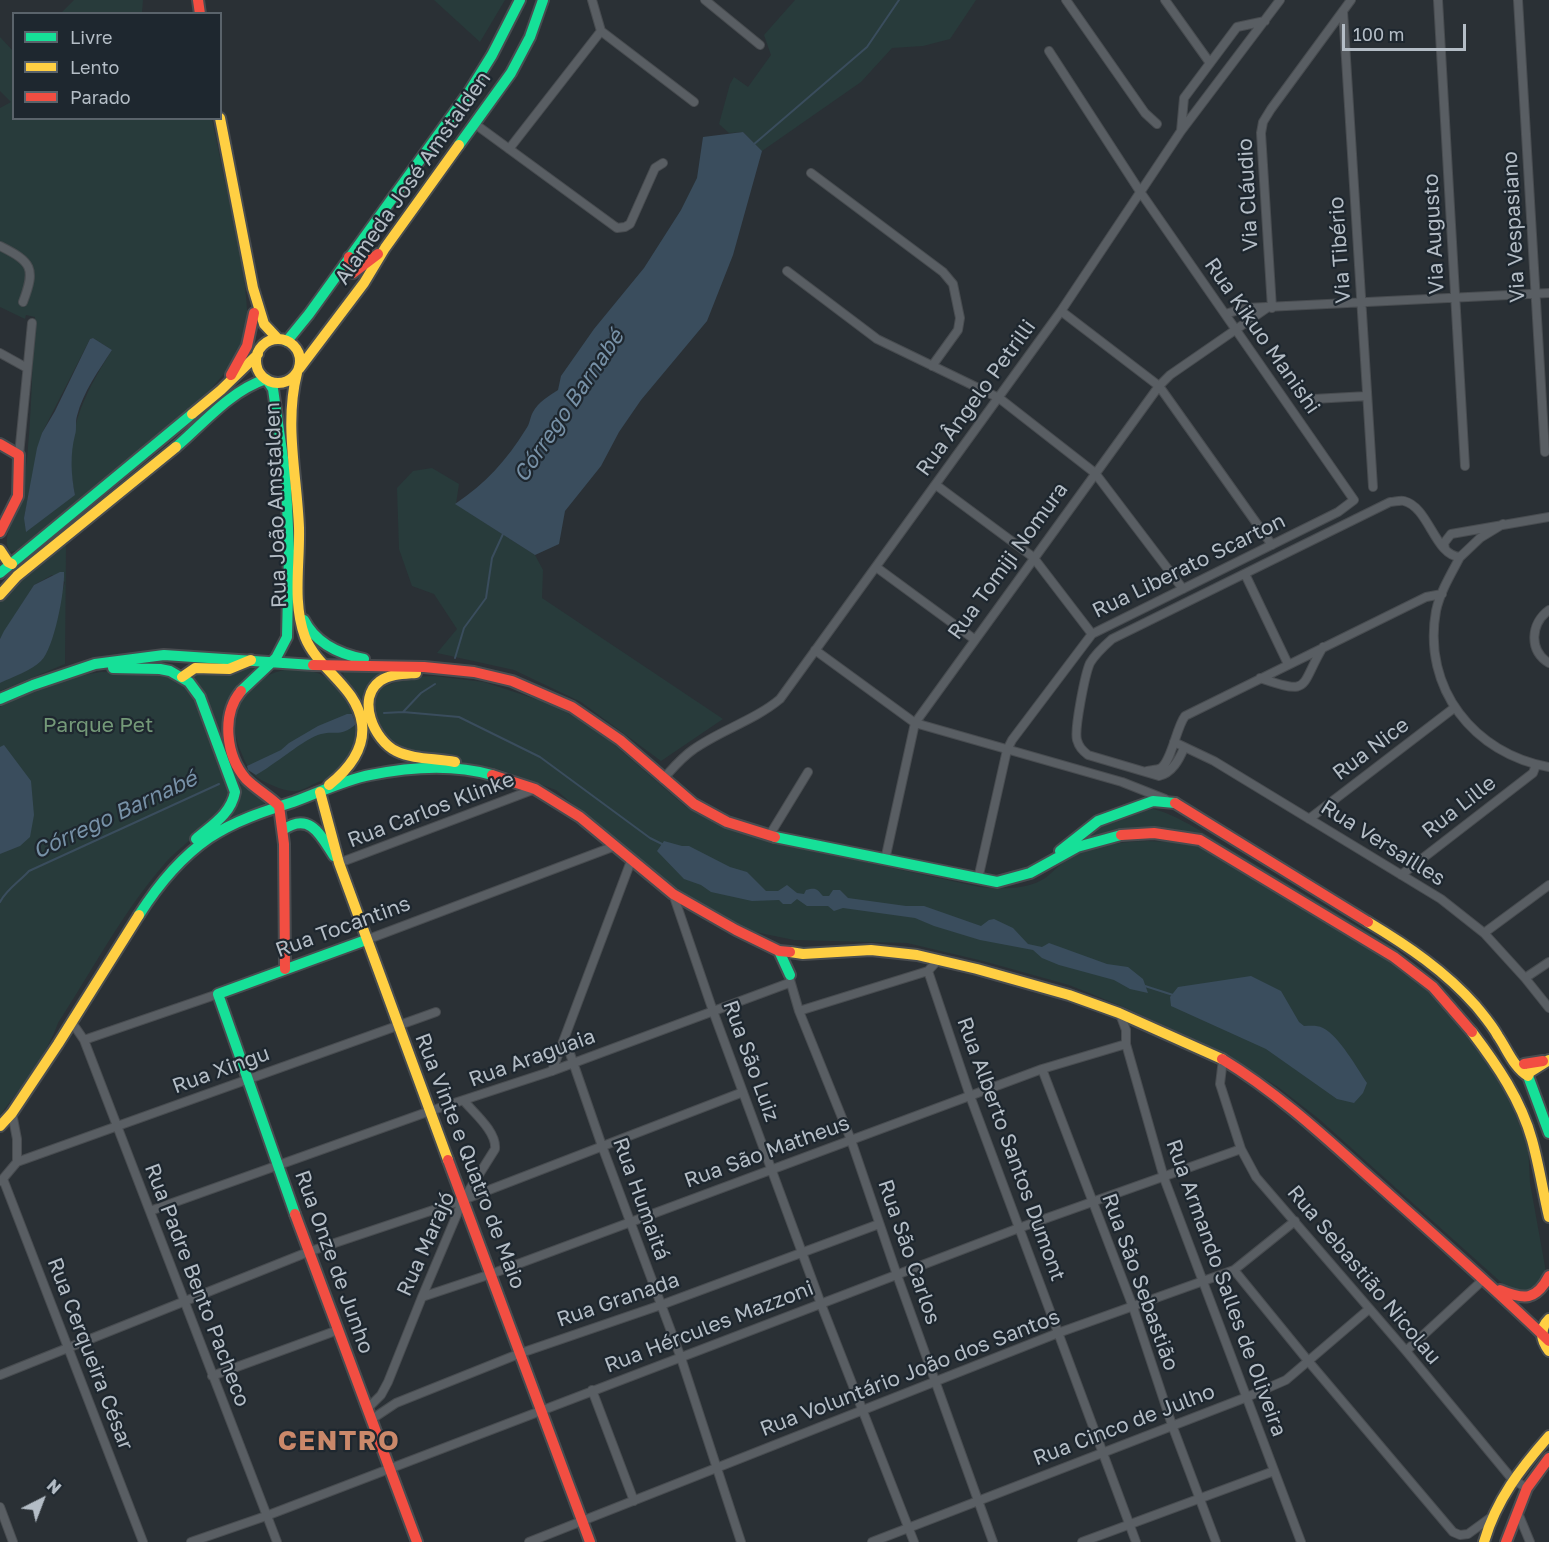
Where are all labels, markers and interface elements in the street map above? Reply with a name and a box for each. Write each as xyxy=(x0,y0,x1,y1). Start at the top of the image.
legend xyxy=(12,12,222,120)
scale bar xyxy=(1345,12,1470,50)
text: 100 m xyxy=(1353,23,1404,45)
text: Livre xyxy=(70,26,112,48)
text: Lento xyxy=(70,56,119,78)
street label: Alameda José Amstalden xyxy=(330,67,496,289)
text: Parado xyxy=(70,86,131,108)
street label: Via Cláudio xyxy=(1232,138,1264,252)
street label: Via Vespasiano xyxy=(1497,151,1531,303)
street label: Via Augusto xyxy=(1418,173,1450,295)
street label: Via Tibério xyxy=(1324,196,1356,304)
street label: Rua Kikuo Manishi xyxy=(1199,253,1325,419)
street label: Rua Ângelo Petrilli xyxy=(911,315,1041,481)
water label: Córrego Barnabé xyxy=(508,325,630,487)
street label: Rua João Amstalden xyxy=(260,402,292,608)
street label: Rua Tomiji Nomura xyxy=(943,478,1073,644)
street label: Rua Liberato Scarton xyxy=(1088,508,1290,624)
park label: Parque Pet xyxy=(43,712,153,738)
street label: Rua Nice xyxy=(1328,712,1414,786)
water label: Córrego Barnabé xyxy=(29,765,201,865)
street label: Rua Carlos Klinke xyxy=(344,767,518,853)
street label: Rua Lille xyxy=(1417,770,1501,844)
street label: Rua Versailles xyxy=(1316,795,1450,891)
street label: Rua Tocantins xyxy=(272,891,414,963)
street label: Rua São Luiz xyxy=(717,997,785,1125)
street label: Rua Alberto Santos Dumont xyxy=(951,1014,1071,1284)
street label: Rua Araguaia xyxy=(465,1023,599,1093)
street label: Rua Vinte e Quatro de Maio xyxy=(410,1030,530,1292)
street label: Rua Xingu xyxy=(169,1041,273,1099)
street label: Rua São Matheus xyxy=(681,1110,853,1194)
street label: Rua Humaitá xyxy=(607,1134,675,1264)
street label: Rua Armando Salles de Oliveira xyxy=(1160,1136,1292,1440)
street label: Rua Padre Bento Pacheco xyxy=(139,1160,255,1410)
street label: Rua Onze de Junho xyxy=(289,1167,379,1357)
street label: Rua São Carlos xyxy=(872,1176,946,1328)
street label: Rua Sebastião Nicolau xyxy=(1282,1180,1446,1370)
street label: Rua Marajó xyxy=(392,1188,460,1300)
street label: Rua São Sebastião xyxy=(1096,1190,1184,1374)
street label: Rua Cerqueira César xyxy=(42,1254,138,1454)
street label: Rua Granada xyxy=(553,1267,683,1333)
street label: Rua Hércules Mazzoni xyxy=(601,1276,817,1378)
street label: Rua Voluntário João dos Santos xyxy=(757,1304,1063,1442)
street label: Rua Cinco de Julho xyxy=(1030,1379,1218,1471)
district label: CENTRO xyxy=(278,1425,400,1457)
north arrow xyxy=(12,1470,72,1530)
text: N xyxy=(43,1475,65,1498)

